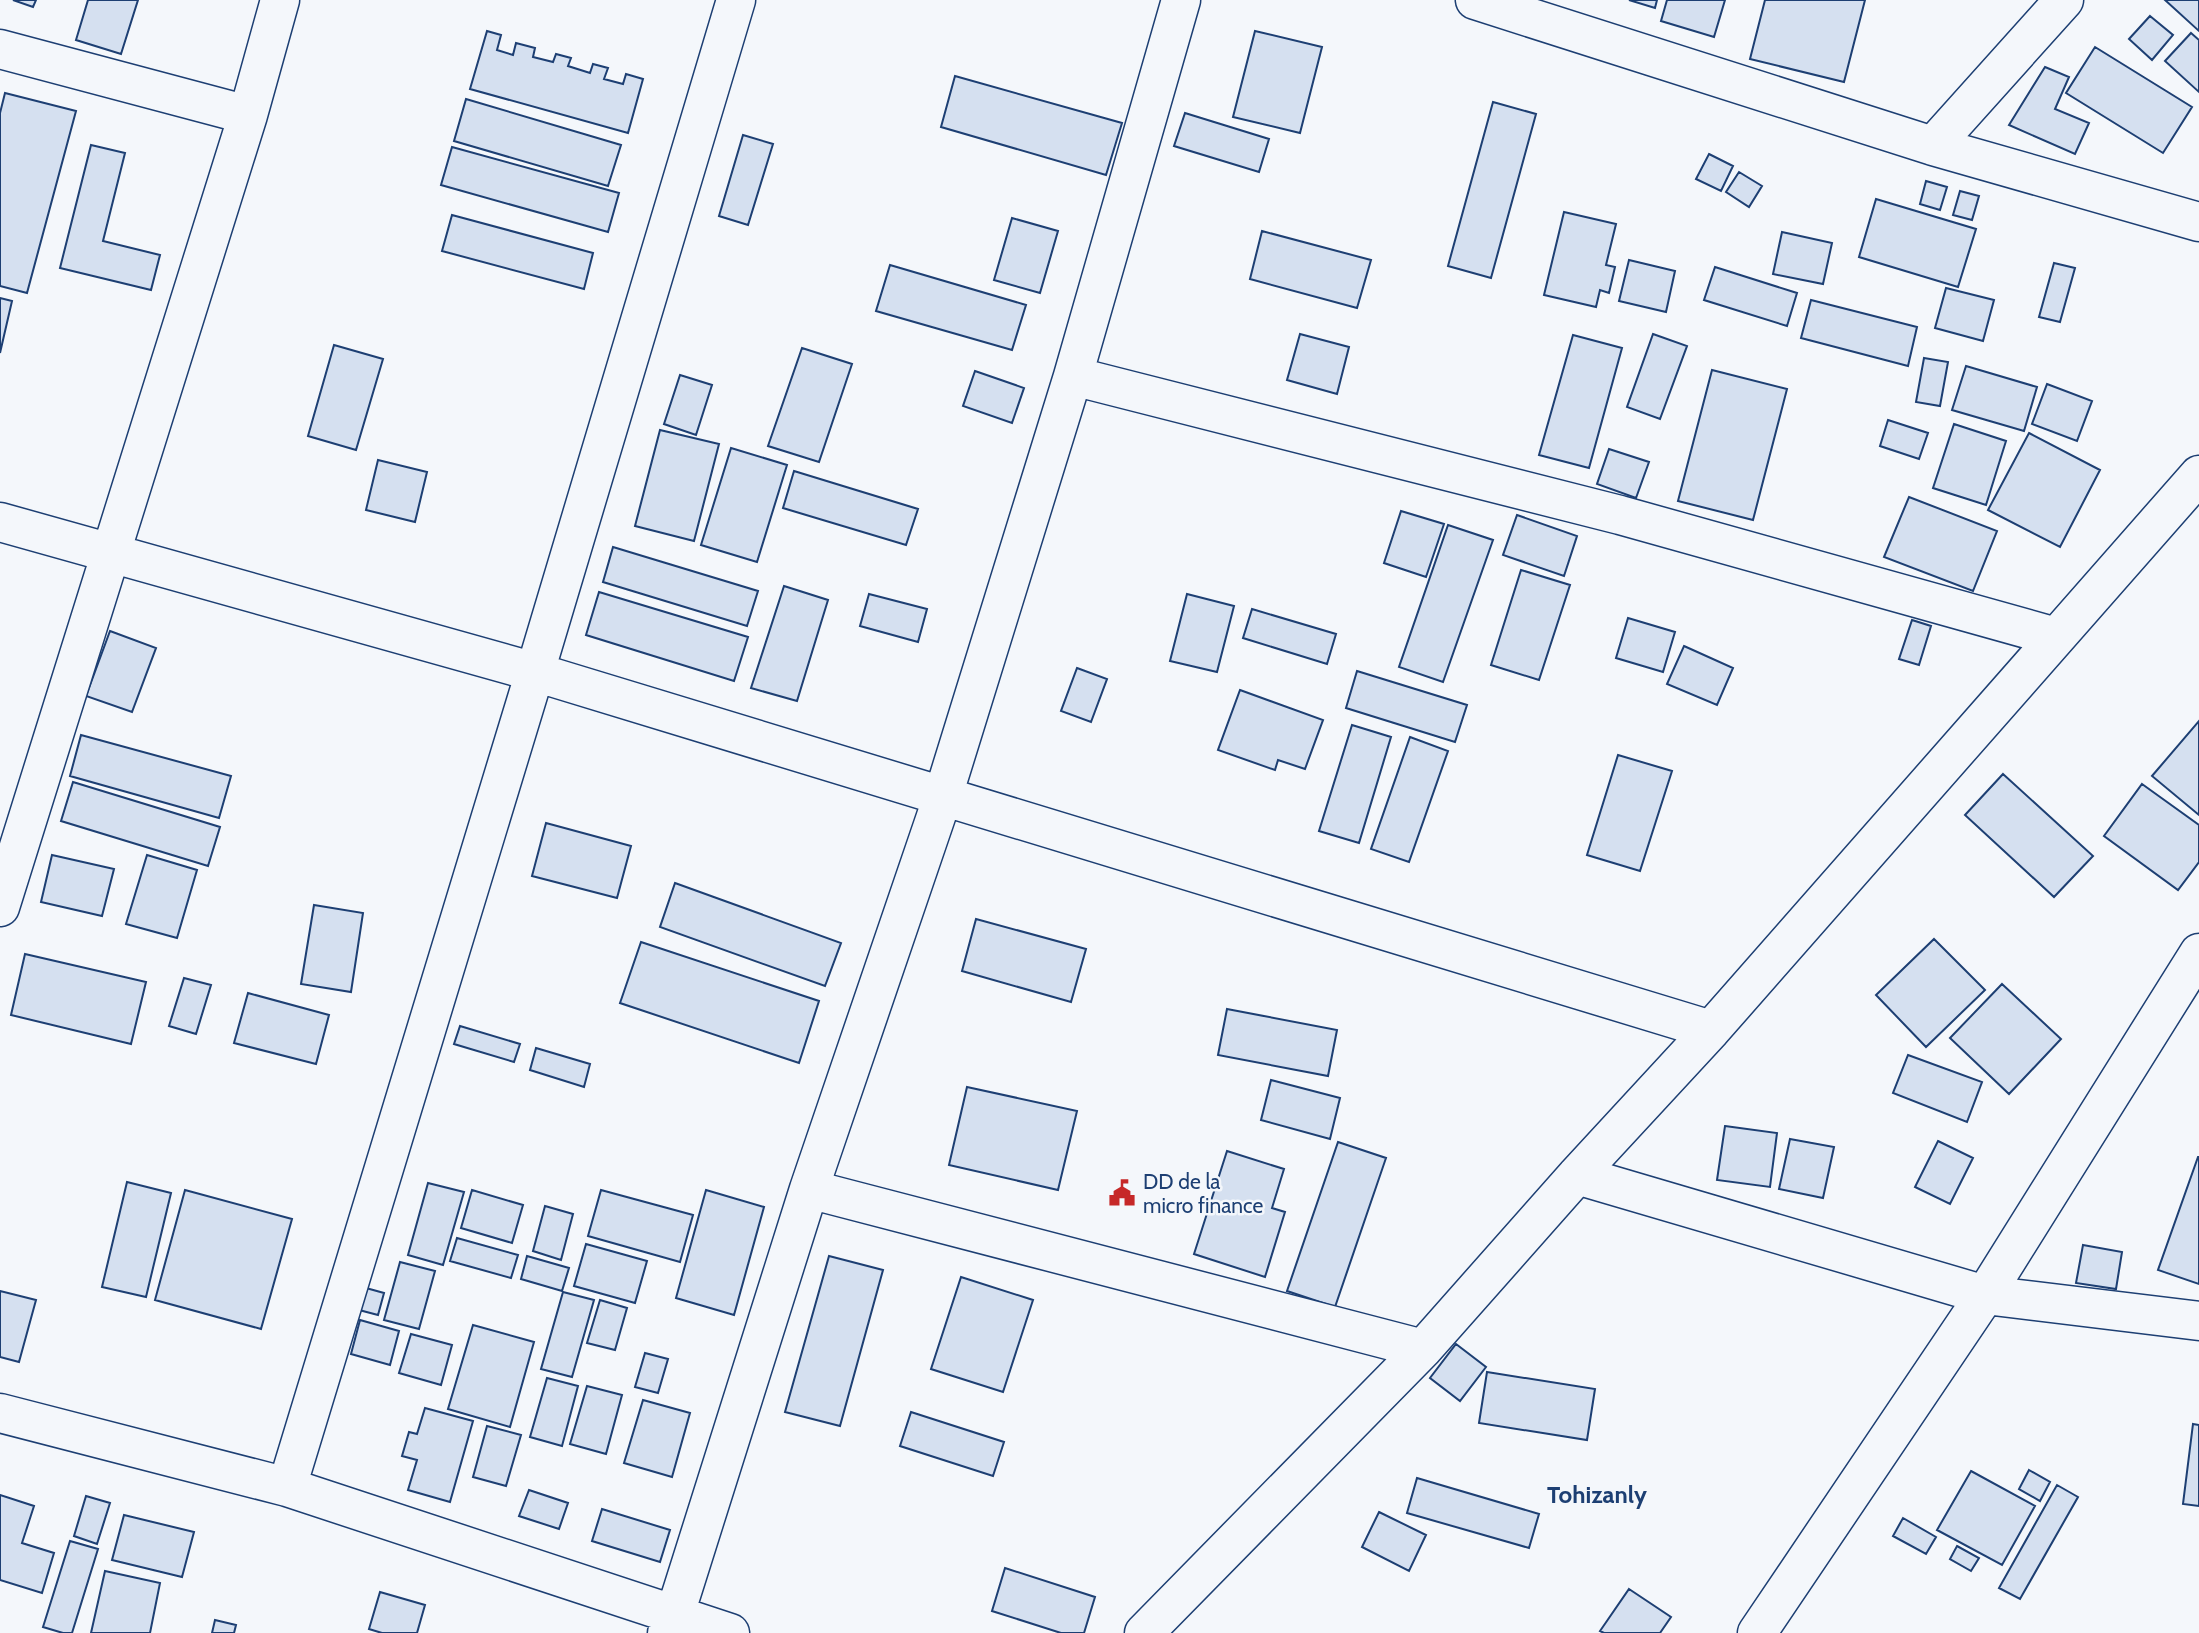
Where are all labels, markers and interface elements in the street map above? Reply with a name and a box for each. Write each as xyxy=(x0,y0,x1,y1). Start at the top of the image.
place label: DD de la micro finance xyxy=(1143,1169,1263,1218)
public building icon: DD de la micro finance xyxy=(1107,1178,1137,1208)
district label: Tohizanly xyxy=(1547,1480,1647,1509)

